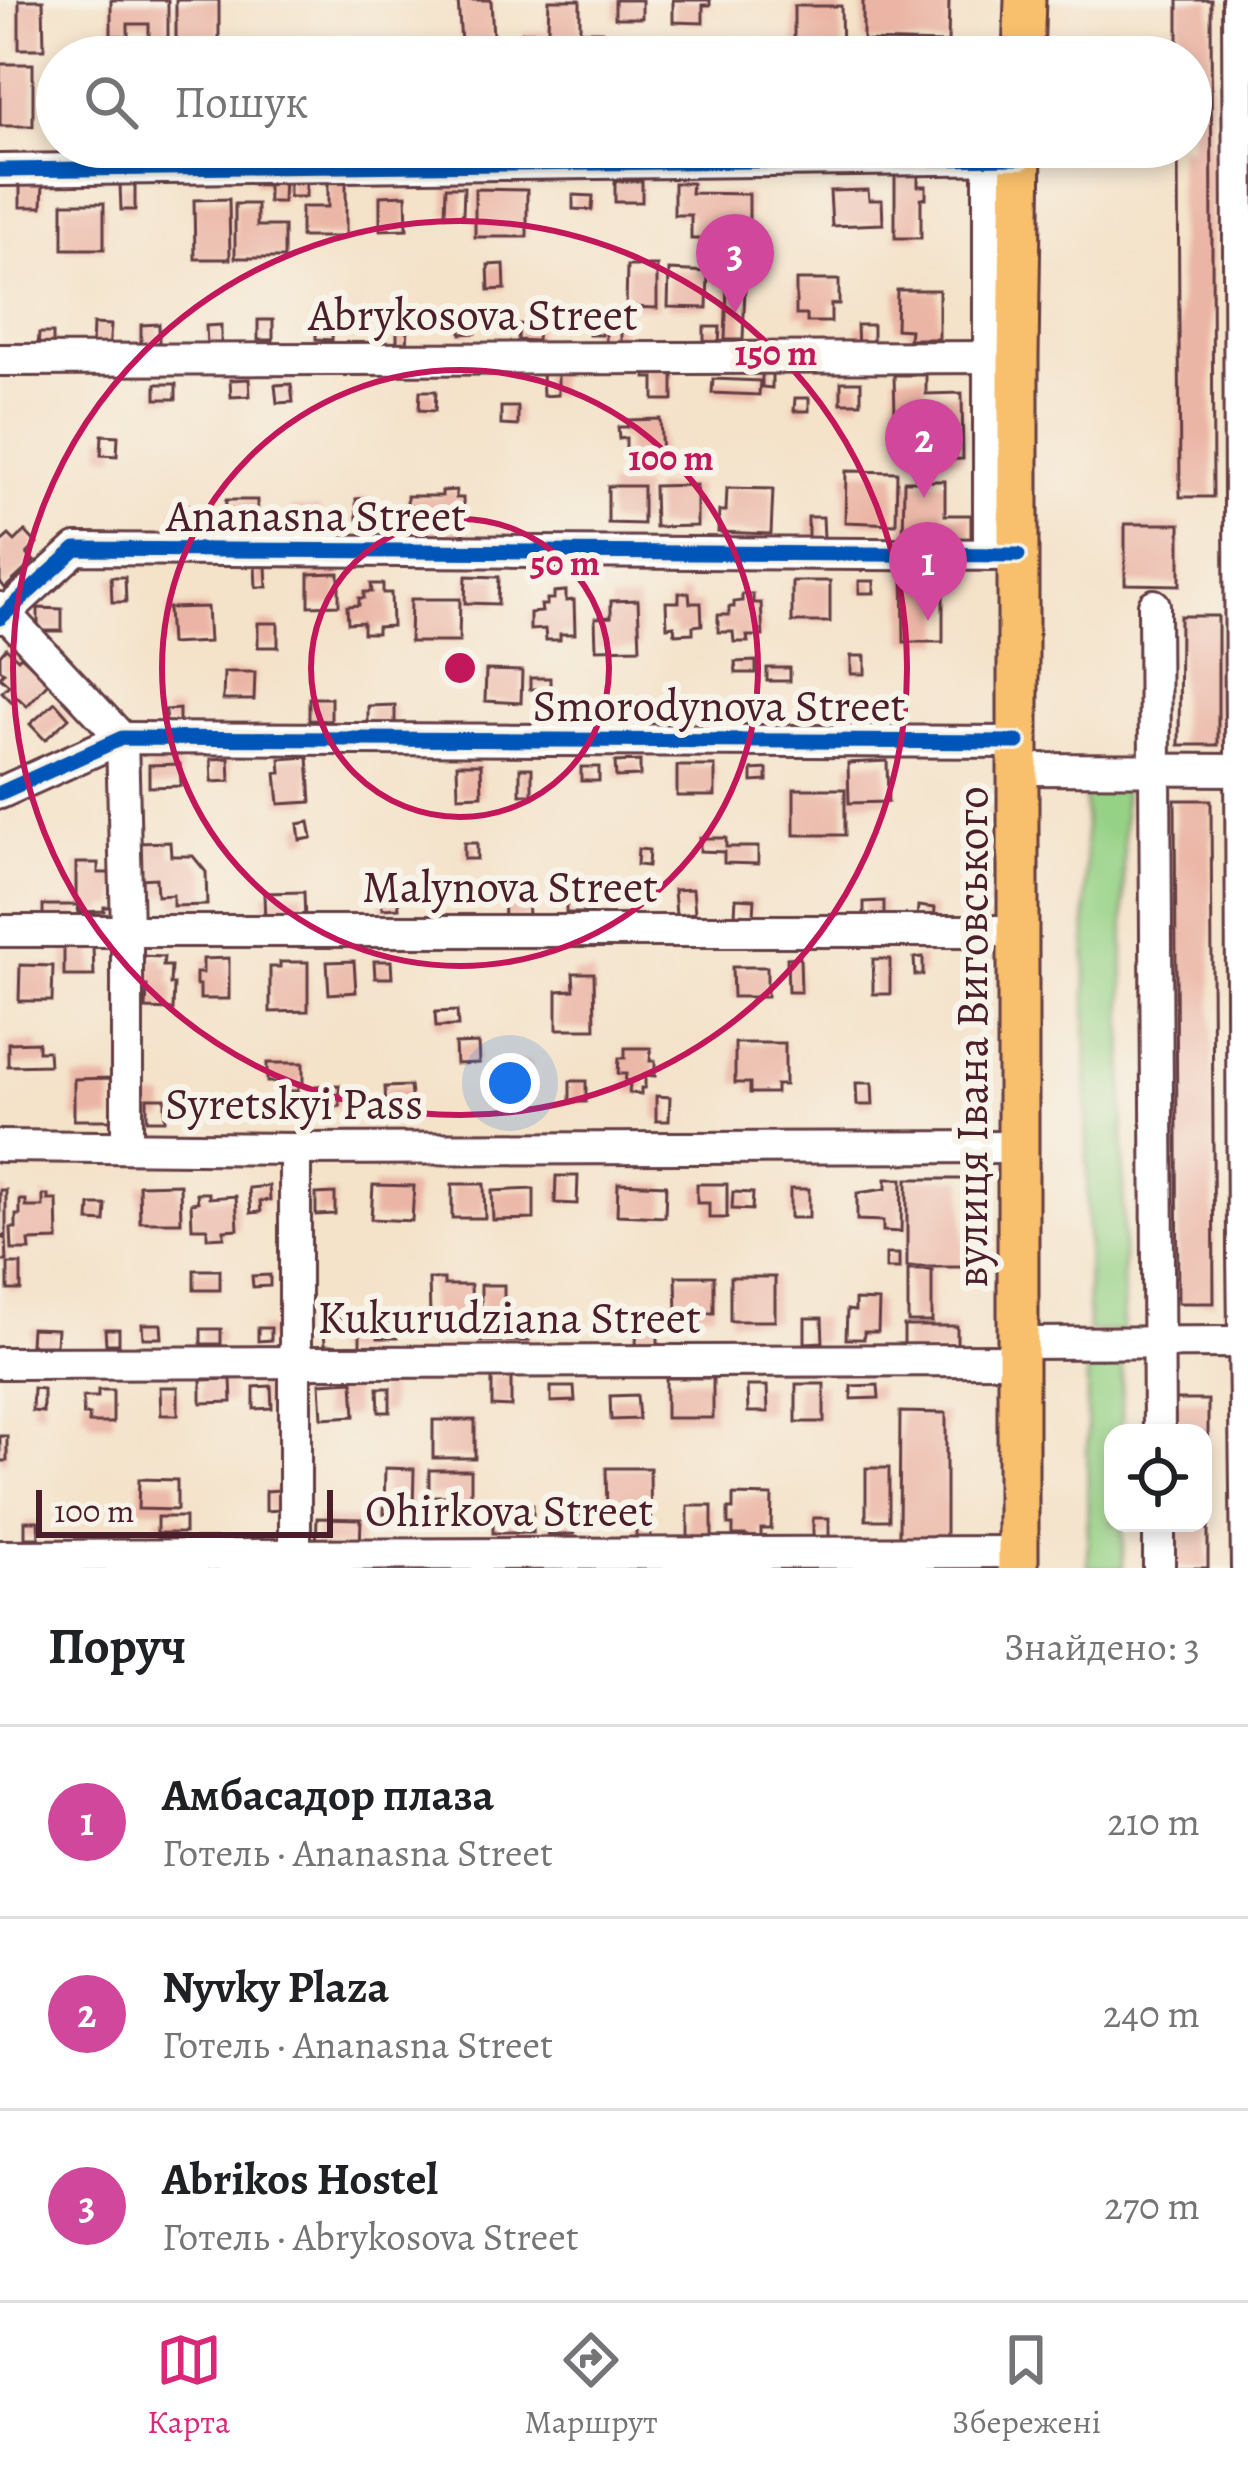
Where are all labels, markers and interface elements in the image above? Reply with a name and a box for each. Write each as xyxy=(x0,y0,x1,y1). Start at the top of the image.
search box xyxy=(36,36,1212,168)
icon: search xyxy=(78,69,144,135)
text: Пошук xyxy=(174,71,308,133)
pin: 3 xyxy=(696,214,774,313)
street label: Abrykosova Street xyxy=(307,284,638,346)
text: 150 m xyxy=(735,328,817,377)
pin: 2 xyxy=(885,399,963,498)
text: 100 m xyxy=(628,433,714,482)
street label: Ananasna Street xyxy=(165,485,466,547)
pin: 1 xyxy=(889,522,967,621)
text: 50 m xyxy=(530,538,600,587)
centre of rings xyxy=(439,647,481,689)
street label: Smorodynova Street xyxy=(533,675,906,737)
street label: вулиця Івана Виговського xyxy=(941,786,1003,1288)
street label: Malynova Street xyxy=(362,856,658,918)
your location xyxy=(480,1053,540,1113)
street label: Syretskyi Pass xyxy=(165,1073,423,1135)
street label: Kukurudziana Street xyxy=(317,1287,701,1349)
map controls xyxy=(1104,1424,1212,1532)
button: locate xyxy=(1104,1424,1212,1532)
street label: Ohirkova Street xyxy=(365,1480,653,1542)
scale bar xyxy=(36,1484,333,1537)
text: 100 m xyxy=(54,1488,134,1533)
text: Поруч xyxy=(48,1611,186,1681)
text: Знайдено: 3 xyxy=(1004,1620,1200,1673)
text: Амбасадор плаза xyxy=(162,1764,494,1826)
text: 1 xyxy=(80,1795,94,1848)
text: 210 m xyxy=(1107,1795,1200,1848)
text: Готель · Ananasna Street xyxy=(162,1826,553,1879)
text: Nyvky Plaza xyxy=(162,1956,389,2018)
text: 2 xyxy=(78,1987,96,2040)
text: 240 m xyxy=(1103,1987,1200,2040)
text: Готель · Ananasna Street xyxy=(162,2018,553,2071)
text: Abrikos Hostel xyxy=(162,2148,438,2210)
text: 3 xyxy=(79,2179,95,2232)
text: 270 m xyxy=(1104,2179,1200,2232)
text: Готель · Abrykosova Street xyxy=(162,2210,579,2263)
tab: Карта xyxy=(147,2327,230,2444)
tab: Маршрут xyxy=(524,2327,658,2444)
tab: Збережені xyxy=(952,2327,1101,2444)

